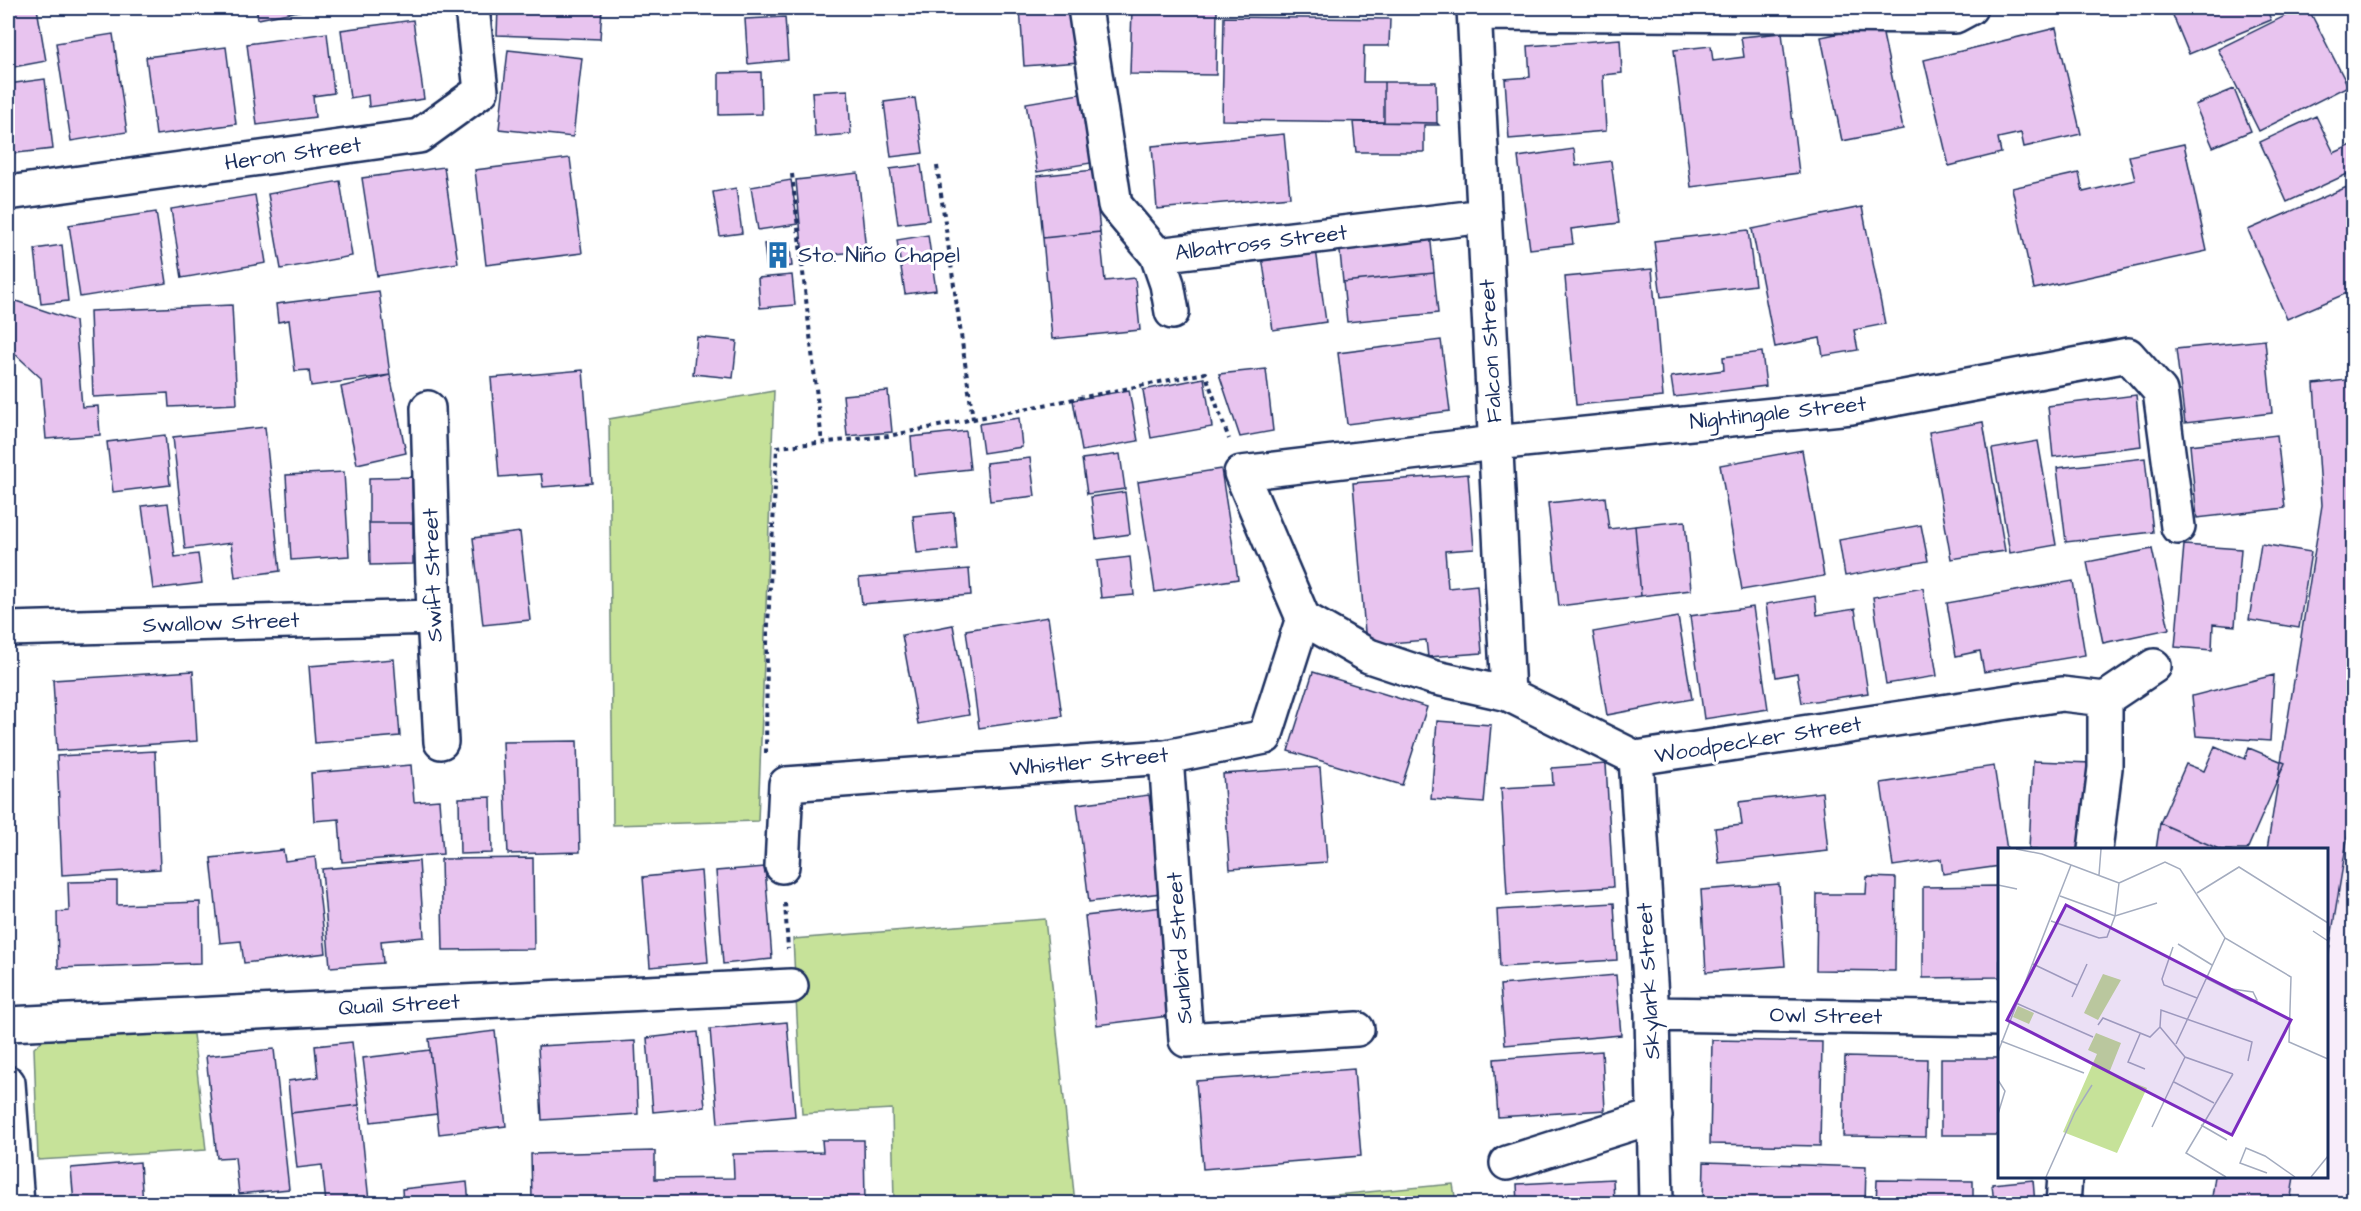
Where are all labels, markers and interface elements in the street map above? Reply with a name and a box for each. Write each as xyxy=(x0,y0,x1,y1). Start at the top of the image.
street label: Heron Street xyxy=(223,129,363,179)
street label: Albatross Street xyxy=(1173,217,1349,269)
building icon: Sto. Niño Chapel xyxy=(763,240,793,270)
place label: Sto. Niño Chapel xyxy=(798,240,960,271)
street label: Falcon Street xyxy=(1472,278,1510,424)
street label: Nightingale Street xyxy=(1688,388,1868,439)
street label: Swift Street xyxy=(415,507,451,642)
street label: Swallow Street xyxy=(142,605,300,641)
street label: Woodpecker Street xyxy=(1652,708,1864,772)
street label: Whistler Street xyxy=(1008,740,1170,784)
inset map xyxy=(1998,848,2328,1178)
street label: Sunbird Street xyxy=(1159,871,1201,1025)
street label: Skylark Street xyxy=(1629,902,1670,1060)
street label: Quail Street xyxy=(338,986,461,1024)
street label: Owl Street xyxy=(1769,1000,1883,1032)

